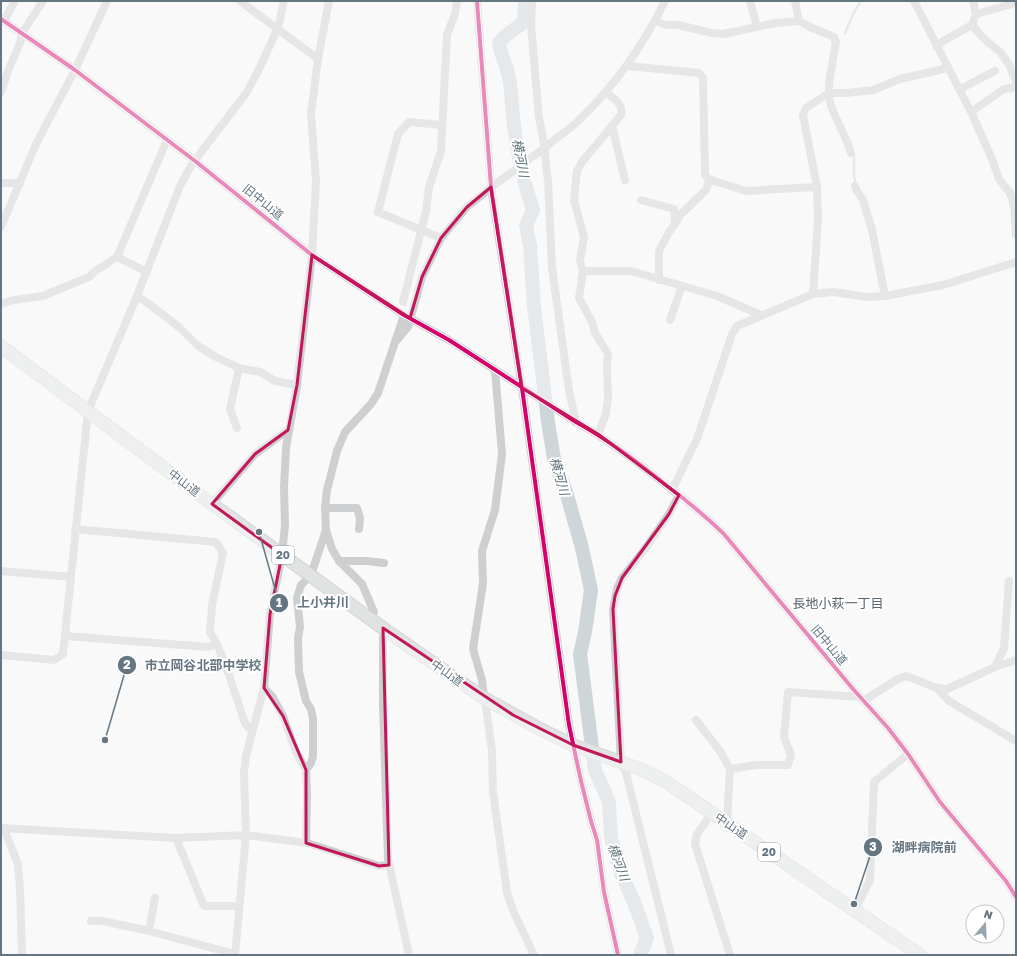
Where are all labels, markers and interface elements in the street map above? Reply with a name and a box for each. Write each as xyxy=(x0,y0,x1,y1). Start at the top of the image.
water label: 横河川 xyxy=(509,137,533,181)
street label: 旧中山道 xyxy=(240,181,287,223)
water label: 横河川 xyxy=(547,455,574,499)
street label: 中山道 xyxy=(165,466,203,499)
road number: 20 xyxy=(272,546,294,564)
callout: 上小井川 xyxy=(269,590,357,615)
text: 上小井川 xyxy=(297,594,349,610)
text: 1 xyxy=(276,595,282,610)
district label: 長地小萩一丁目 xyxy=(792,595,884,611)
street label: 旧中山道 xyxy=(808,621,851,668)
callout: 市立岡谷北部中学校 xyxy=(117,653,270,678)
street label: 中山道 xyxy=(428,656,466,689)
text: 2 xyxy=(123,657,131,672)
text: 市立岡谷北部中学校 xyxy=(144,657,262,673)
street label: 中山道 xyxy=(712,809,750,842)
callout: 湖畔病院前 xyxy=(863,834,964,859)
text: 3 xyxy=(869,839,877,854)
text: 湖畔病院前 xyxy=(891,839,957,855)
water label: 横河川 xyxy=(605,841,634,885)
road number: 20 xyxy=(758,843,780,861)
north arrow xyxy=(965,904,1005,944)
text: N xyxy=(982,907,994,922)

